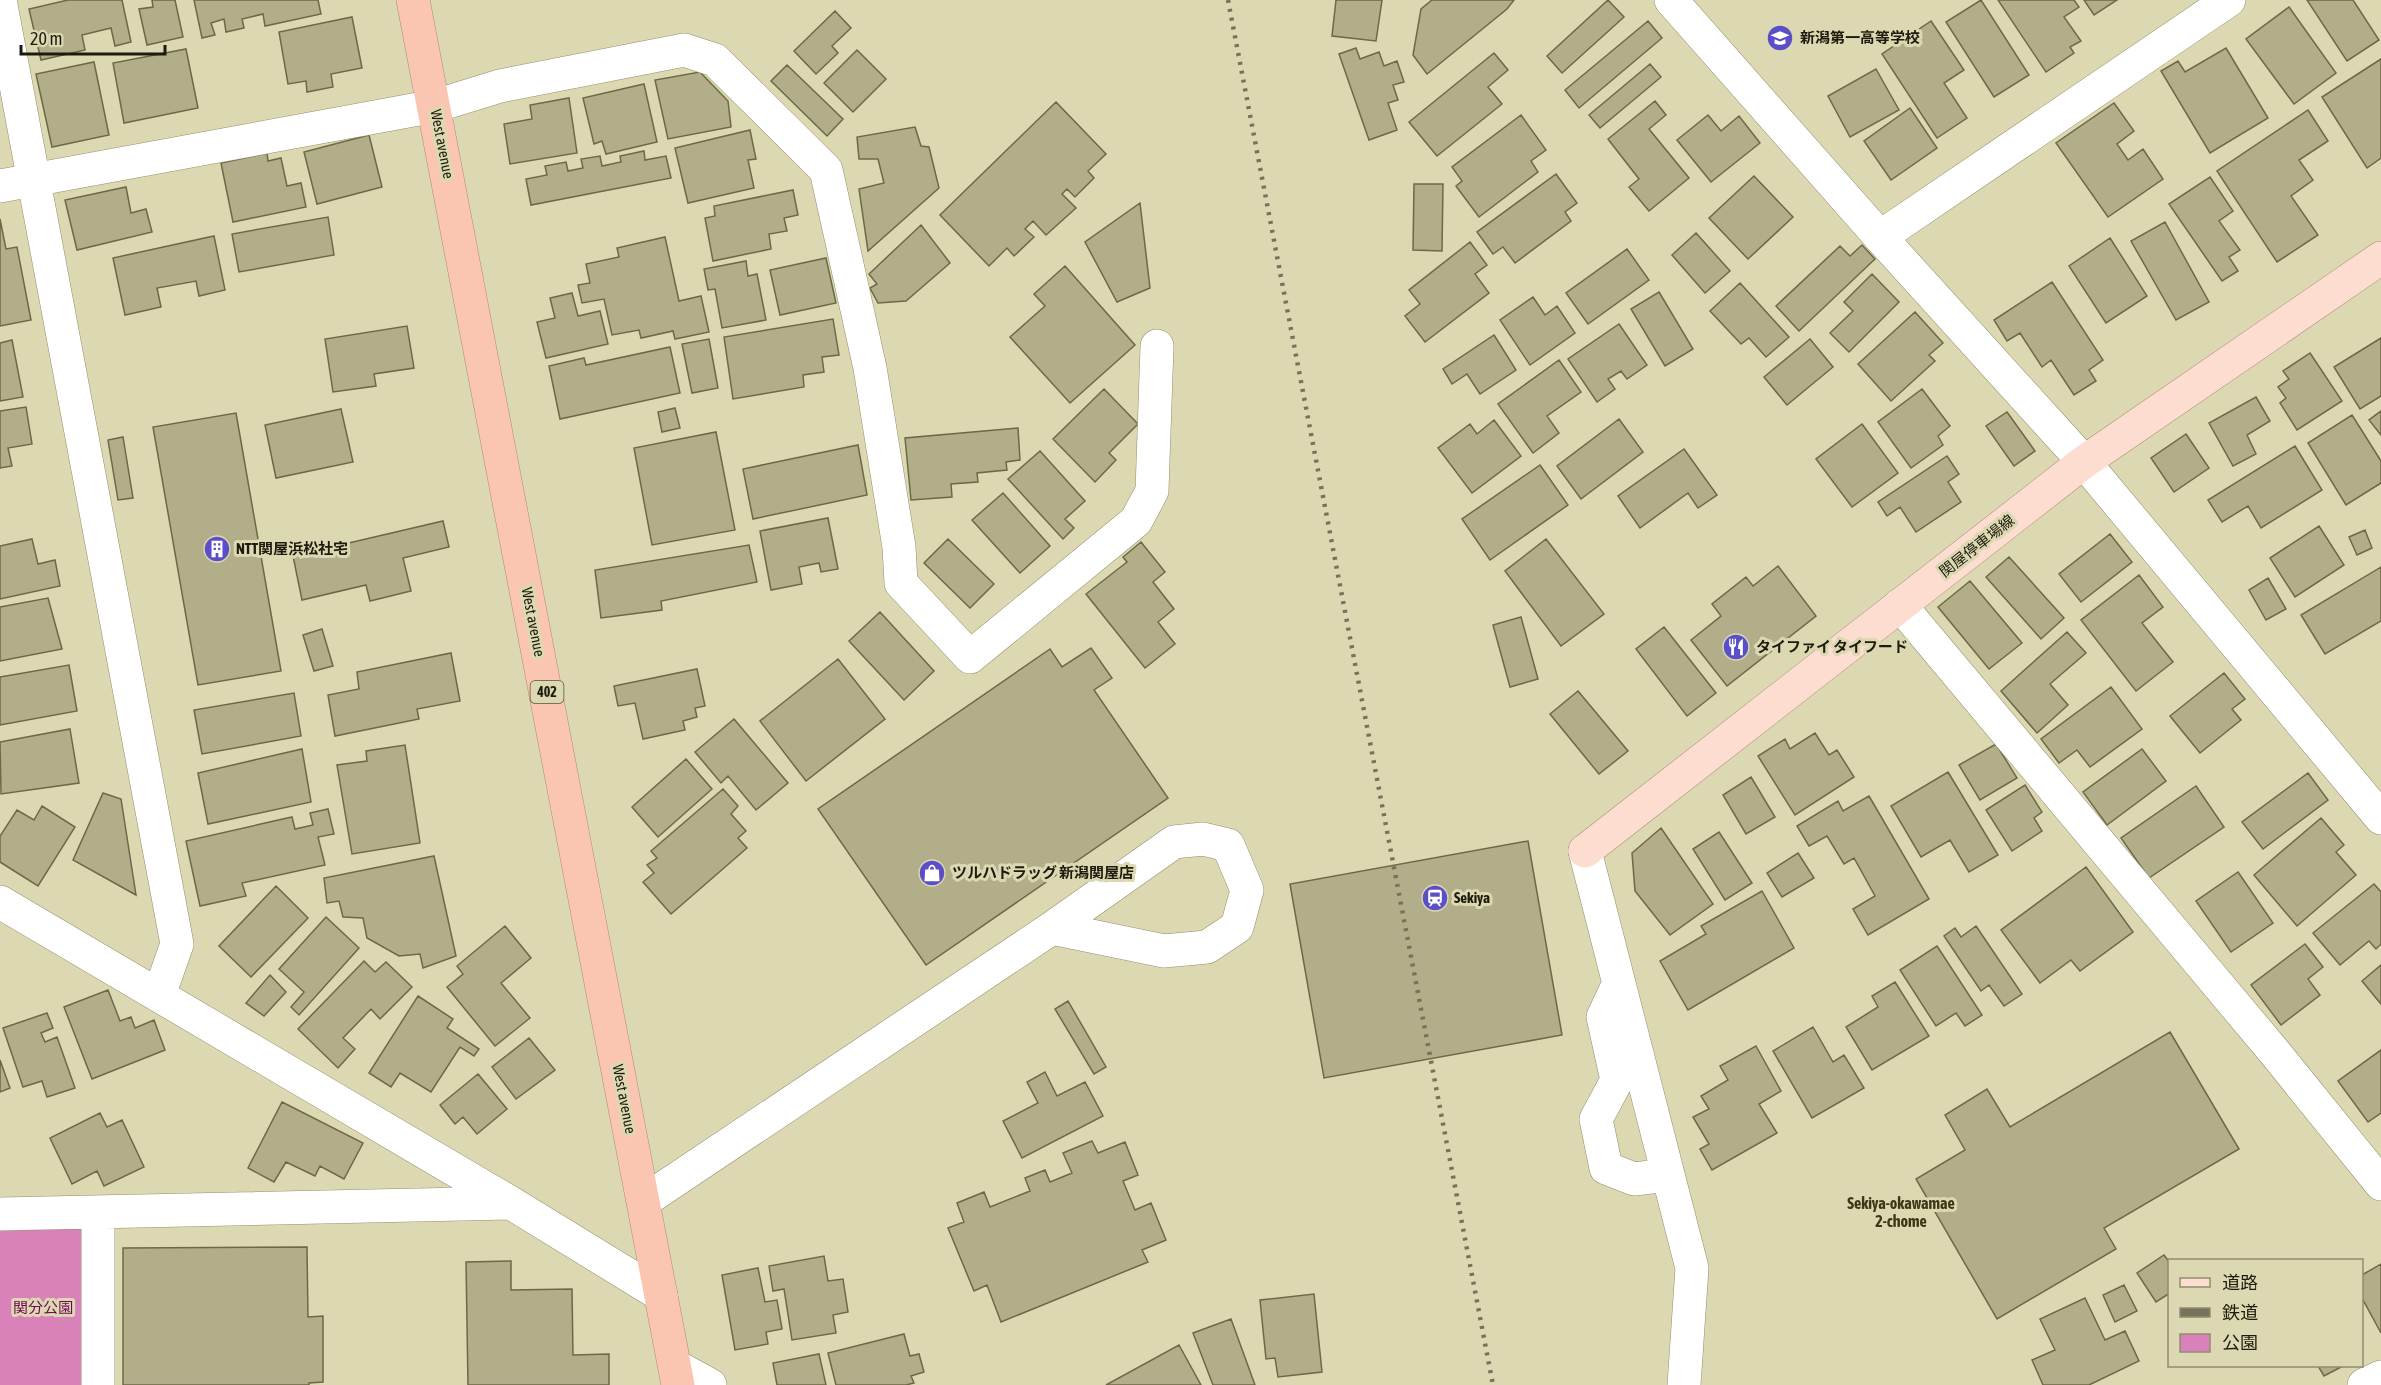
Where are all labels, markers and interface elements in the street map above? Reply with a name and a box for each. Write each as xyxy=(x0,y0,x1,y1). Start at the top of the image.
scale bar xyxy=(21,18,165,56)
school or university icon: 新潟第一高等学校 xyxy=(1765,23,1795,53)
text: 20 m xyxy=(30,28,62,49)
place label: 新潟第一高等学校 xyxy=(1800,29,1920,46)
street label: West avenue xyxy=(427,108,458,180)
street label: 関屋停車場線 xyxy=(1936,511,2017,580)
building icon: NTT関屋浜松社宅 xyxy=(202,534,232,564)
place label: NTT関屋浜松社宅 xyxy=(236,540,348,557)
street label: West avenue xyxy=(518,586,549,658)
restaurant icon: タイファイ タイフード xyxy=(1721,632,1751,662)
place label: タイファイ タイフード xyxy=(1756,638,1908,655)
road number: 402 xyxy=(530,681,564,703)
shop icon: ツルハドラッグ 新潟関屋店 xyxy=(917,858,947,888)
place label: ツルハドラッグ 新潟関屋店 xyxy=(952,864,1134,881)
station icon: Sekiya xyxy=(1420,883,1450,913)
place label: Sekiya xyxy=(1454,889,1490,906)
street label: West avenue xyxy=(609,1063,640,1135)
district label: Sekiya-okawamae 2-chome xyxy=(1847,1194,1955,1230)
legend xyxy=(2168,1259,2363,1367)
text: 道路 xyxy=(2222,1272,2258,1293)
park label: 関分公園 xyxy=(13,1299,73,1316)
text: 鉄道 xyxy=(2222,1302,2258,1323)
text: 公園 xyxy=(2222,1332,2258,1353)

